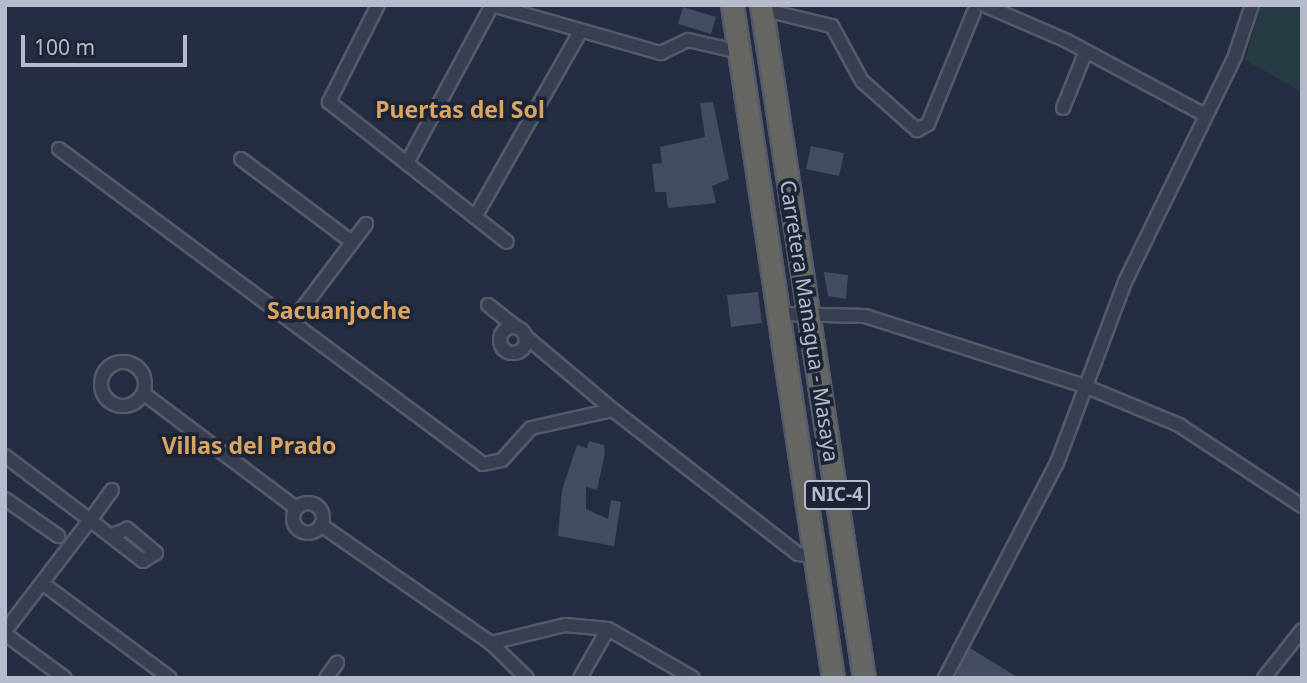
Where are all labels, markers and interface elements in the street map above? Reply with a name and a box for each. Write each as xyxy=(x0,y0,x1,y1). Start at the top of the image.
scale bar xyxy=(24,21,191,65)
text: 100 m xyxy=(34,33,95,61)
district label: Puertas del Sol xyxy=(375,95,545,123)
street label: Carretera Managua - Masaya xyxy=(775,178,845,464)
district label: Sacuanjoche xyxy=(267,296,411,324)
district label: Villas del Prado xyxy=(162,431,336,459)
road number: NIC-4 xyxy=(804,480,870,510)

